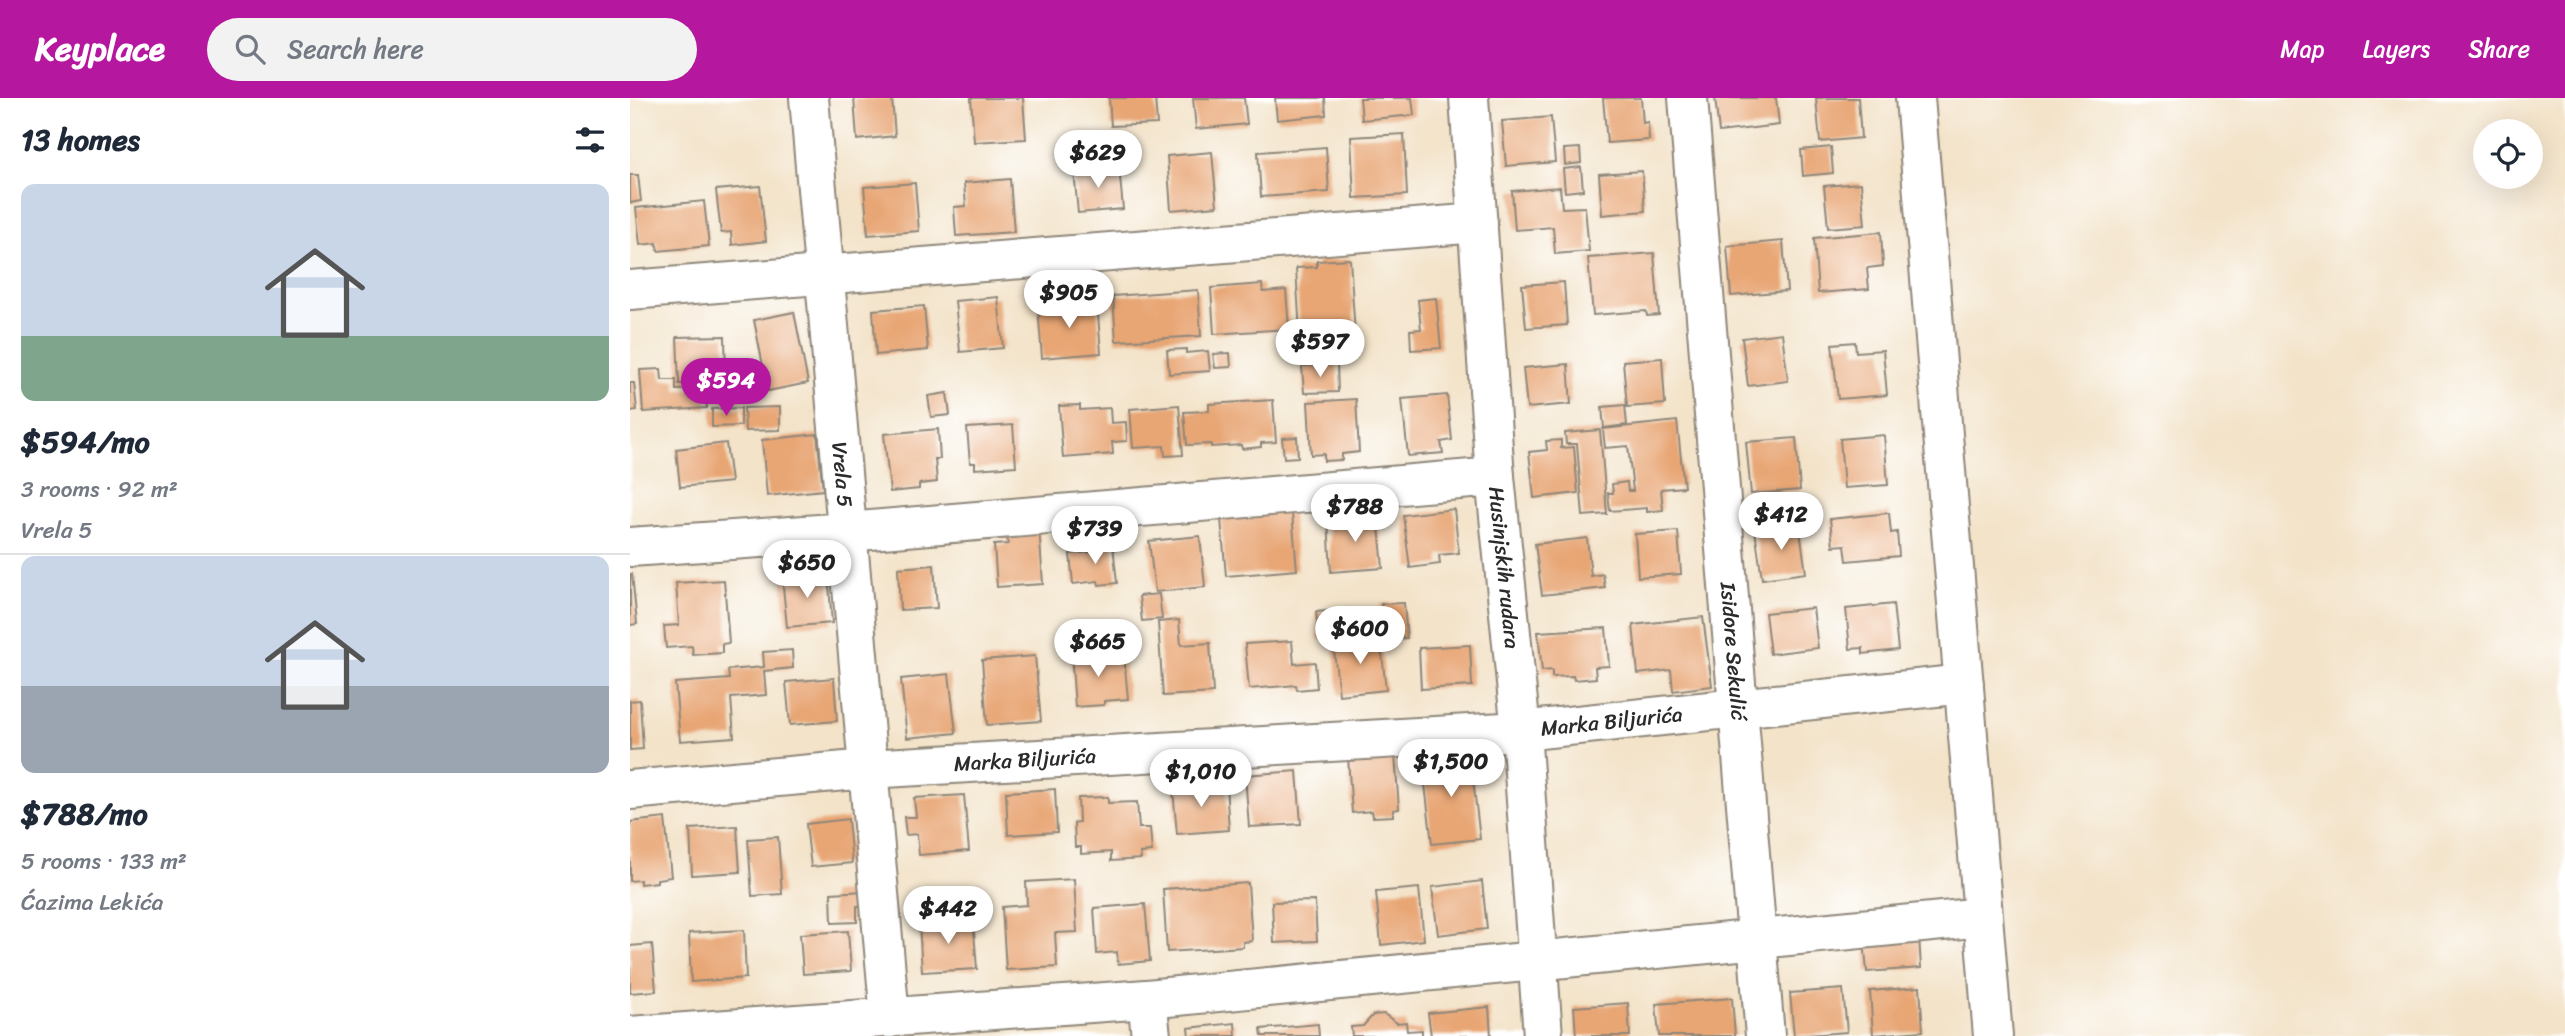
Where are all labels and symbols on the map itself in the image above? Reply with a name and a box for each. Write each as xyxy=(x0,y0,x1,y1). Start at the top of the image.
pin: $629 xyxy=(1057,130,1139,190)
pin: $905 xyxy=(1028,271,1110,330)
pin: $597 xyxy=(1279,320,1361,379)
pin: $594 xyxy=(685,358,767,418)
street label: Vrela 5 xyxy=(820,440,864,509)
pin: $788 xyxy=(1314,484,1396,544)
street label: Husinjskih rudara xyxy=(1477,485,1532,651)
pin: $412 xyxy=(1740,492,1822,552)
pin: $739 xyxy=(1054,506,1136,566)
pin: $650 xyxy=(766,540,848,600)
street label: Isidore Sekulić xyxy=(1709,580,1758,723)
pin: $600 xyxy=(1319,606,1401,666)
pin: $665 xyxy=(1057,620,1139,679)
street label: Marka Biljurića xyxy=(1539,695,1685,748)
street label: Marka Biljurića xyxy=(953,737,1097,783)
pin: $1,500 xyxy=(1394,740,1508,799)
pin: $1,010 xyxy=(1144,750,1258,809)
pin: $442 xyxy=(907,886,989,946)

